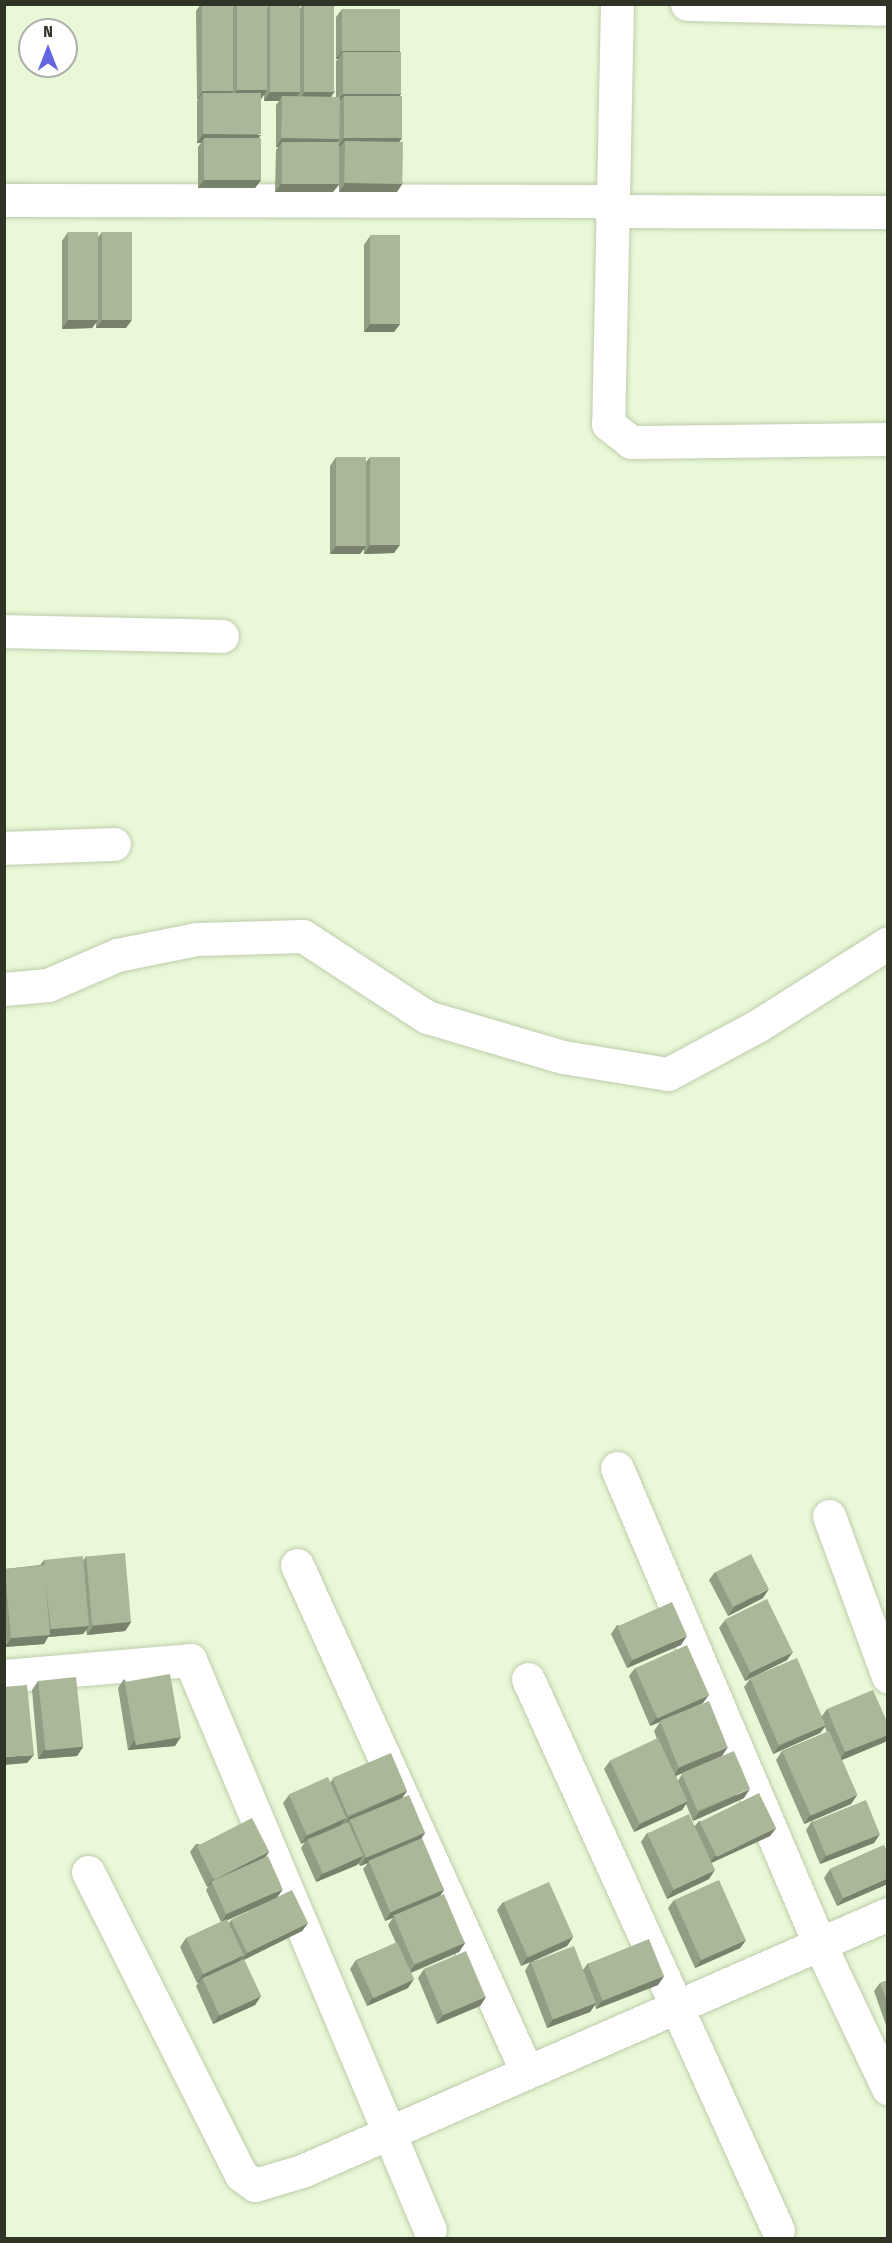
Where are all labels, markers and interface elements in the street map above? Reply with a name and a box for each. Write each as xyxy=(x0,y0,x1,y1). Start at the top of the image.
north arrow xyxy=(18,18,78,78)
text: N xyxy=(43,22,53,41)

